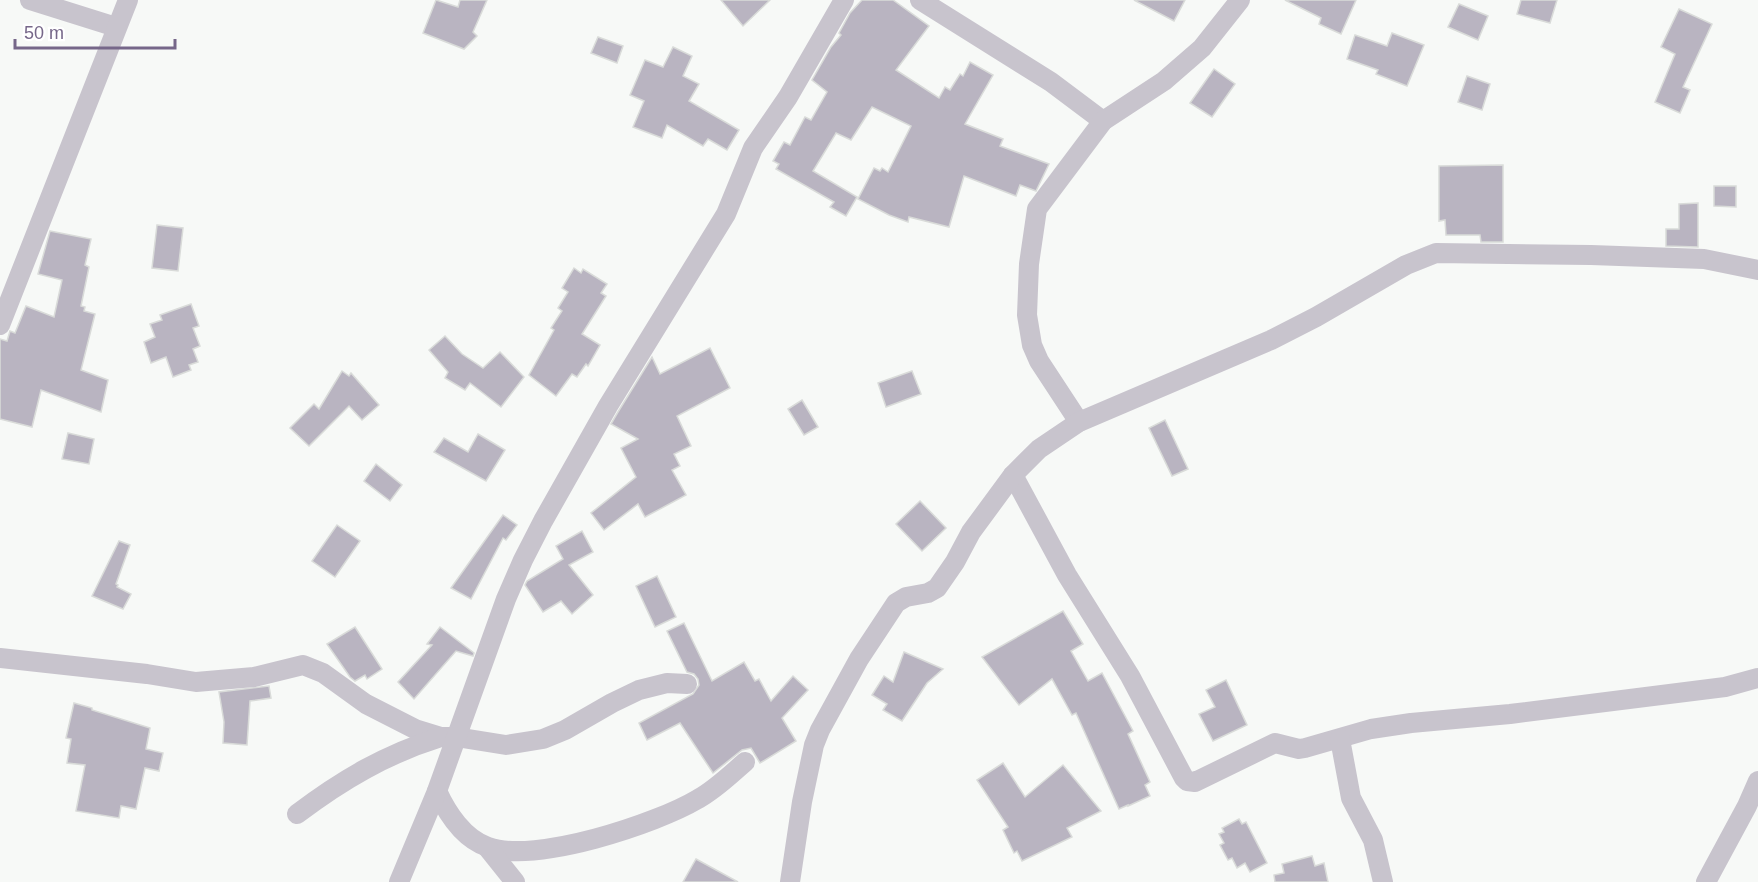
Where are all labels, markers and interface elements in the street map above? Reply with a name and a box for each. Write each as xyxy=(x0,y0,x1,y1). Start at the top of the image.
scale bar xyxy=(15,12,176,50)
text: 50 m xyxy=(24,23,64,43)

